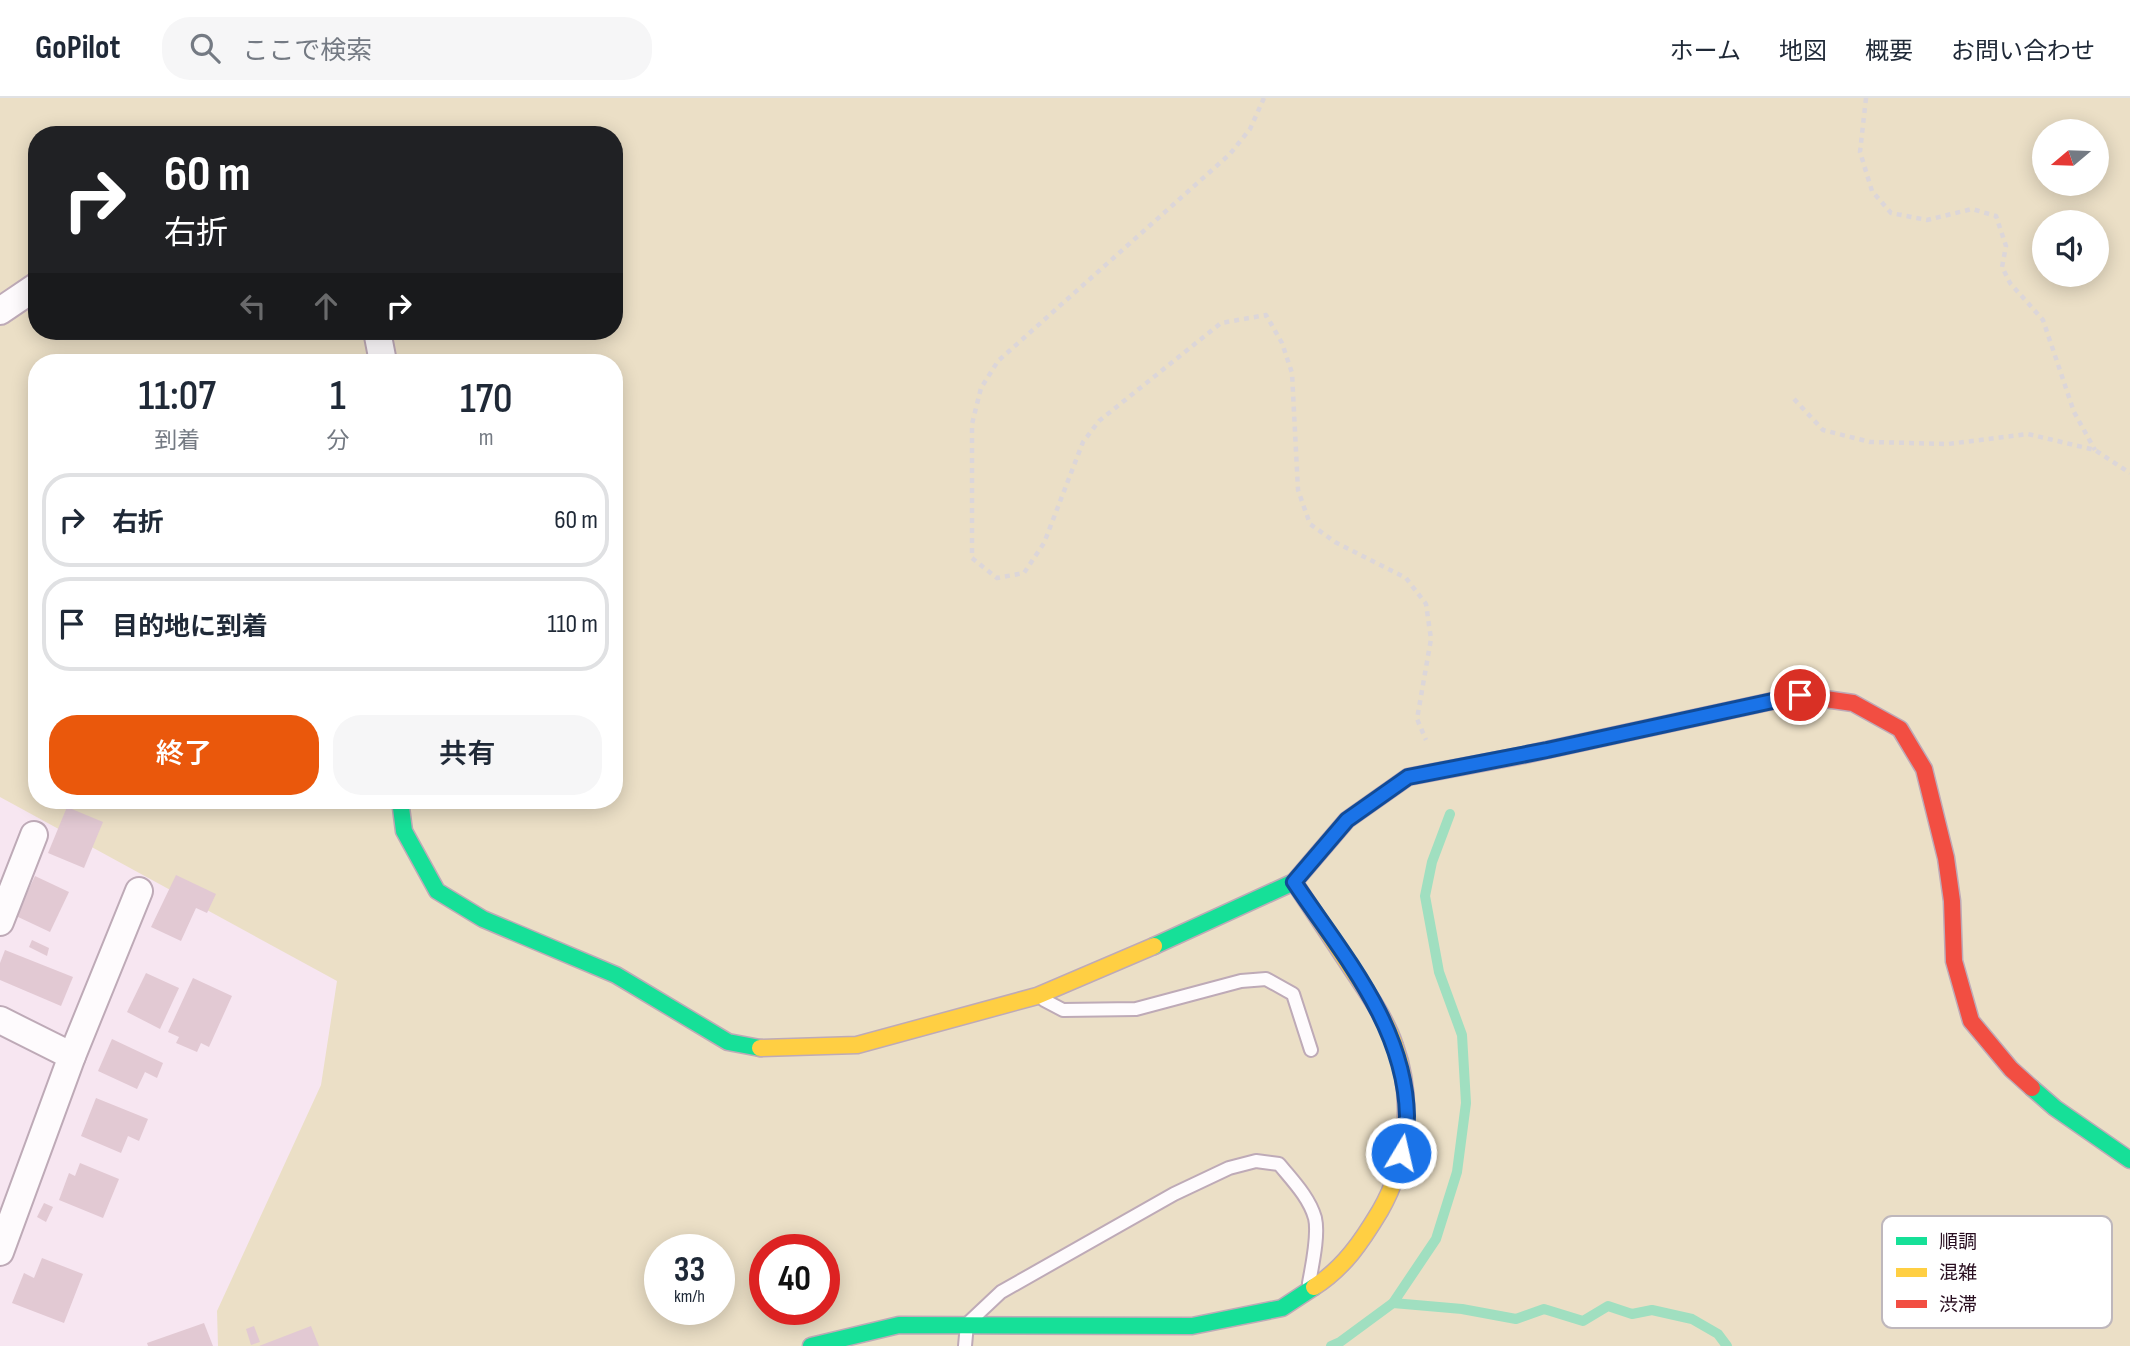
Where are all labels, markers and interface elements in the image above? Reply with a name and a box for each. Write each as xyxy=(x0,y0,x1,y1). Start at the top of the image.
search box xyxy=(162,17,652,80)
text: GoPilot xyxy=(35,28,120,68)
icon: search xyxy=(186,29,224,67)
text: ここで検索 xyxy=(242,36,372,67)
text: ホーム xyxy=(1670,37,1741,66)
text: 地図 xyxy=(1779,37,1827,66)
text: 概要 xyxy=(1865,37,1913,66)
text: お問い合わせ xyxy=(1951,37,2095,66)
north arrow xyxy=(2032,119,2109,196)
map controls xyxy=(2032,119,2109,287)
text: 60 m xyxy=(164,146,251,205)
icon: right xyxy=(49,154,140,245)
button: sound xyxy=(2032,210,2109,287)
text: 右折 xyxy=(164,214,228,253)
icon: left xyxy=(234,287,272,325)
icon: ahead xyxy=(307,287,345,325)
icon: right xyxy=(380,287,418,325)
text: 11:07 xyxy=(139,371,216,422)
text: 1 xyxy=(330,371,346,422)
text: 170 xyxy=(460,374,512,425)
text: m xyxy=(479,424,494,452)
text: 到着 xyxy=(154,427,200,455)
text: 分 xyxy=(326,427,349,455)
icon: right xyxy=(53,501,91,539)
text: 60 m xyxy=(554,505,598,536)
text: 右折 xyxy=(112,508,164,539)
icon: arrive xyxy=(53,605,91,643)
text: 110 m xyxy=(547,609,598,640)
text: 目的地に到着 xyxy=(112,612,268,643)
pin xyxy=(1770,665,1830,725)
icon: arrive xyxy=(1781,676,1819,714)
button: 終了 xyxy=(49,715,319,795)
button: 共有 xyxy=(333,715,602,795)
position arrow xyxy=(1364,1116,1438,1190)
legend xyxy=(1882,1216,2112,1328)
text: 順調 xyxy=(1939,1231,1977,1254)
speed limit sign: 40 xyxy=(749,1234,840,1325)
text: 33 xyxy=(674,1249,705,1292)
text: 混雑 xyxy=(1939,1262,1977,1285)
text: km/h xyxy=(674,1286,705,1307)
text: 渋滞 xyxy=(1939,1294,1977,1317)

